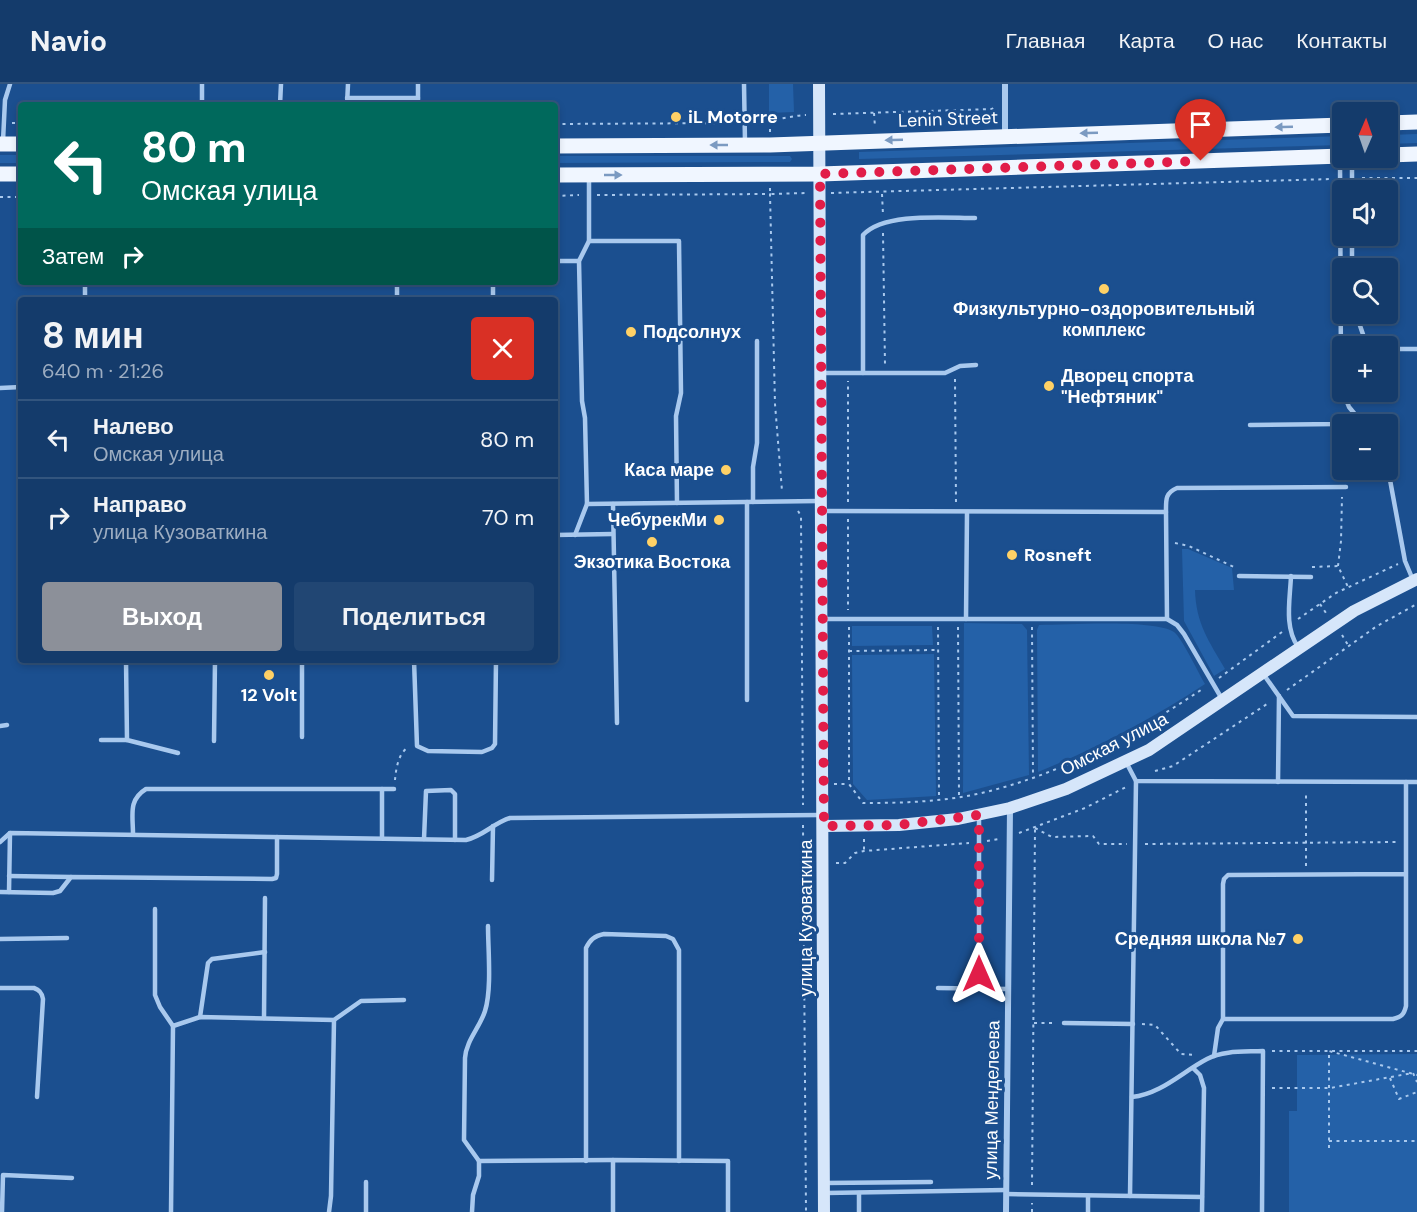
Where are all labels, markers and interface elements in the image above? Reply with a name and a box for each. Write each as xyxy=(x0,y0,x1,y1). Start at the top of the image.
text: Navio xyxy=(30,23,107,60)
text: Главная xyxy=(1005,27,1085,55)
text: Карта xyxy=(1118,27,1175,55)
text: О нас xyxy=(1208,27,1263,55)
text: Контакты xyxy=(1296,27,1387,55)
pin xyxy=(1175,99,1226,161)
north arrow xyxy=(1332,102,1398,168)
map controls xyxy=(1332,102,1398,480)
place label: iL Motorre xyxy=(688,105,778,129)
street label: Lenin Street xyxy=(898,105,998,133)
icon: arrive xyxy=(1184,108,1217,141)
marker: iL Motorre xyxy=(669,110,683,124)
text: 80 m xyxy=(141,120,247,175)
one-way arrow xyxy=(1275,122,1294,131)
icon: left xyxy=(42,126,120,204)
one-way arrow xyxy=(1080,129,1099,138)
one-way arrow xyxy=(885,136,904,145)
one-way arrow xyxy=(710,140,729,150)
one-way arrow xyxy=(604,170,623,180)
text: Омская улица xyxy=(141,173,318,208)
button: sound xyxy=(1332,180,1398,246)
icon: right xyxy=(116,240,149,273)
text: Затем xyxy=(42,242,104,271)
button: search xyxy=(1332,258,1398,324)
marker: Физкультурно-оздоровительный комплекс xyxy=(1097,282,1111,296)
place label: Физкультурно-оздоровительный комплекс xyxy=(953,297,1255,342)
text: 8 мин xyxy=(42,312,144,359)
button: close xyxy=(471,317,534,380)
place label: Подсолнух xyxy=(643,320,741,344)
marker: Подсолнух xyxy=(624,325,638,339)
button: + xyxy=(1332,336,1398,402)
text: 640 m · 21:26 xyxy=(42,358,164,384)
place label: Дворец спорта "Нефтяник" xyxy=(1061,364,1194,409)
marker: Дворец спорта "Нефтяник" xyxy=(1042,379,1056,393)
text: Налево xyxy=(93,412,174,441)
button: − xyxy=(1332,414,1398,480)
icon: left xyxy=(42,423,75,456)
text: 80 m xyxy=(480,425,534,454)
text: Омская улица xyxy=(93,441,224,467)
place label: Каса маре xyxy=(624,458,714,482)
marker: Каса маре xyxy=(719,463,733,477)
text: Направо xyxy=(93,490,187,519)
icon: right xyxy=(42,501,75,534)
text: 70 m xyxy=(482,503,534,532)
place label: ЧебурекМи xyxy=(608,508,707,532)
marker: ЧебурекМи xyxy=(712,513,726,527)
text: улица Кузоваткина xyxy=(93,519,267,545)
marker: Экзотика Востока xyxy=(645,535,659,549)
place label: Rosneft xyxy=(1024,543,1092,567)
marker: Rosneft xyxy=(1005,548,1019,562)
place label: Экзотика Востока xyxy=(574,550,731,574)
button: Выход xyxy=(42,582,282,651)
button: Поделиться xyxy=(294,582,534,651)
marker: 12 Volt xyxy=(262,668,276,682)
place label: 12 Volt xyxy=(241,683,297,707)
street label: Омская улица xyxy=(1056,706,1173,781)
street label: улица Кузоваткина xyxy=(794,839,818,996)
place label: Средняя школа №7 xyxy=(1115,927,1286,951)
marker: Средняя школа №7 xyxy=(1291,932,1305,946)
position arrow xyxy=(947,942,1011,1006)
street label: улица Менделеева xyxy=(979,1019,1005,1180)

